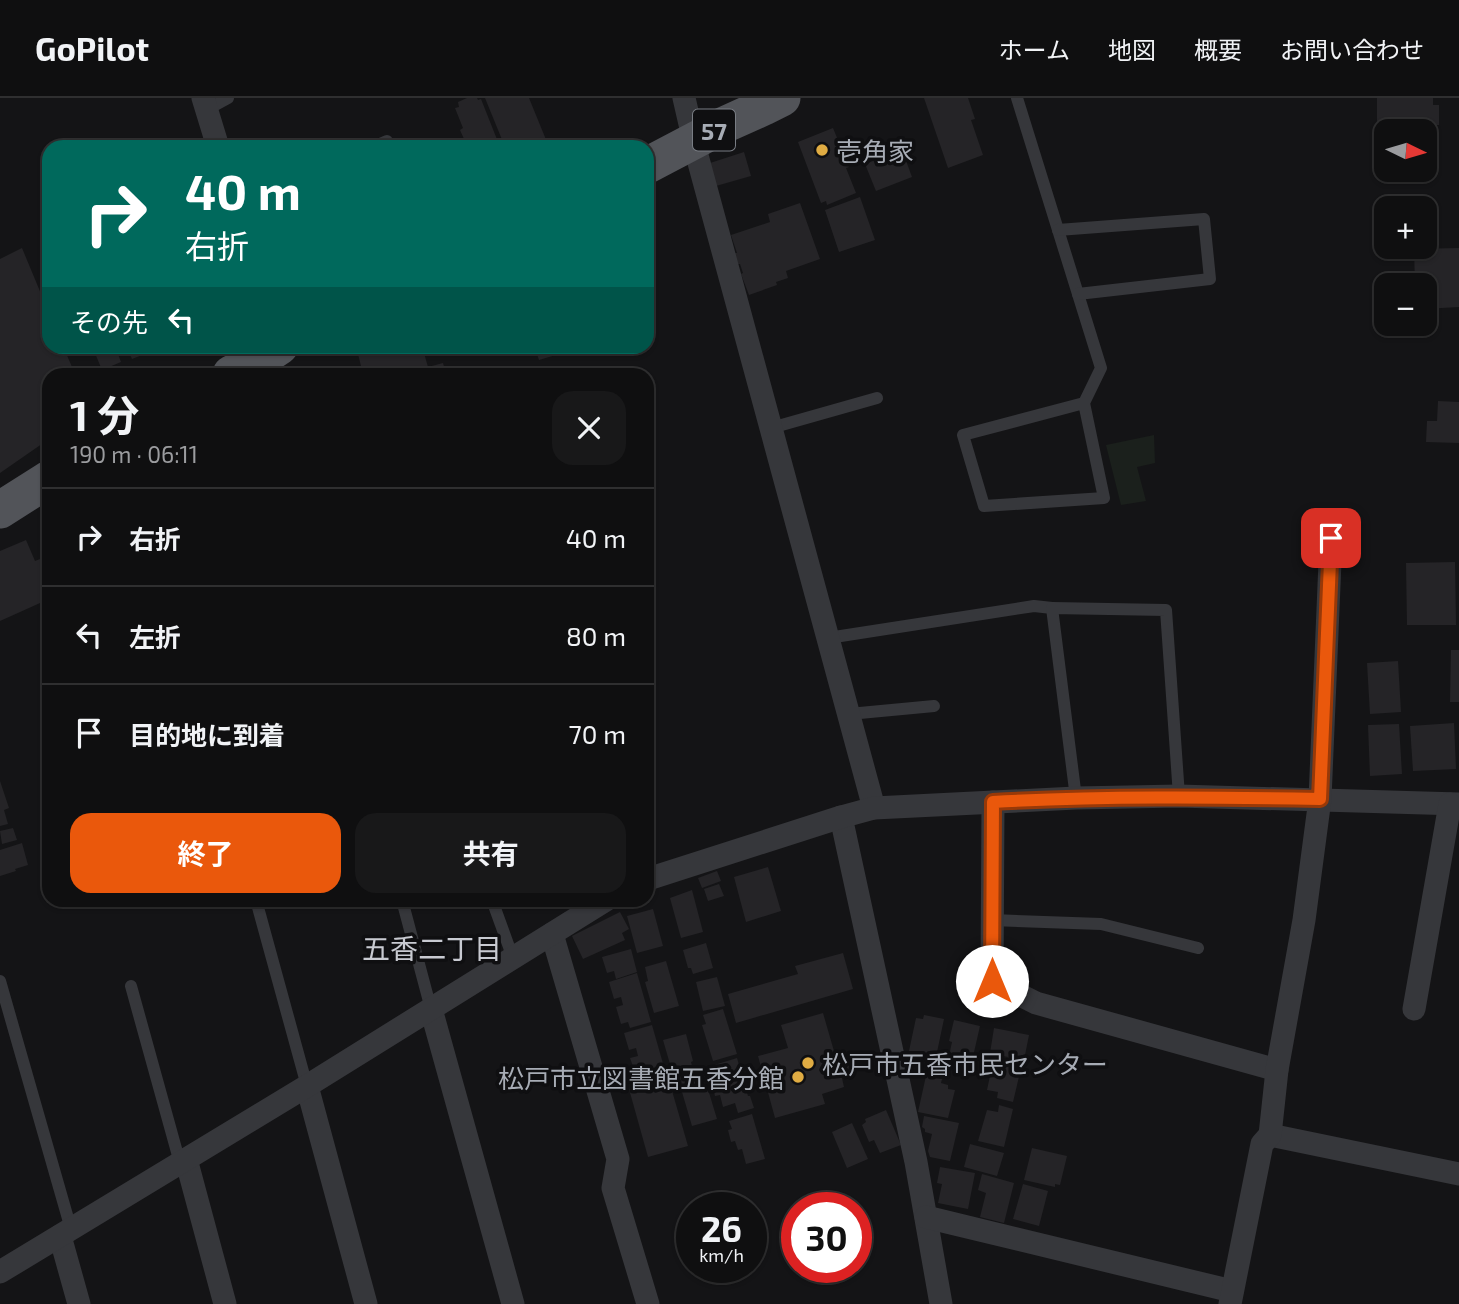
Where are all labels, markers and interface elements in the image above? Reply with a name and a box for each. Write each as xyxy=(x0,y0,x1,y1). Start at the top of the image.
text: GoPilot xyxy=(35,28,149,68)
text: ホーム xyxy=(999,35,1070,64)
text: 地図 xyxy=(1108,35,1156,64)
text: 概要 xyxy=(1194,35,1242,64)
text: お問い合わせ xyxy=(1280,35,1424,64)
road number: 57 xyxy=(693,110,735,150)
north arrow xyxy=(1374,119,1437,182)
map controls xyxy=(1374,119,1437,336)
place label: 壱角家 xyxy=(836,135,914,166)
marker: 壱角家 xyxy=(814,142,830,158)
text: 40 m xyxy=(185,161,301,220)
icon: right xyxy=(70,168,161,259)
button: + xyxy=(1374,196,1437,259)
text: 右折 xyxy=(185,226,249,264)
button: − xyxy=(1374,273,1437,336)
icon: left xyxy=(162,301,200,339)
text: その先 xyxy=(70,306,148,337)
text: 1 分 xyxy=(70,389,139,439)
button: close xyxy=(552,391,626,465)
text: 190 m · 06:11 xyxy=(70,440,198,468)
pin xyxy=(1301,508,1361,568)
icon: right xyxy=(70,518,108,556)
icon: arrive xyxy=(1312,519,1350,557)
text: 40 m xyxy=(566,522,626,553)
text: 右折 xyxy=(129,523,181,554)
icon: left xyxy=(70,616,108,654)
text: 80 m xyxy=(566,620,626,651)
text: 左折 xyxy=(129,621,181,652)
icon: arrive xyxy=(70,714,108,752)
text: 70 m xyxy=(568,718,626,749)
text: 目的地に到着 xyxy=(129,719,285,750)
button: 終了 xyxy=(70,813,341,893)
button: 共有 xyxy=(355,813,626,893)
district label: 五香二丁目 xyxy=(362,931,502,965)
position arrow xyxy=(955,944,1029,1018)
place label: 松戸市五香市民センター xyxy=(822,1048,1108,1079)
marker: 松戸市五香市民センター xyxy=(800,1055,816,1071)
place label: 松戸市立図書館五香分館 xyxy=(498,1062,784,1093)
marker: 松戸市立図書館五香分館 xyxy=(790,1069,806,1085)
speed limit sign: 30 xyxy=(781,1192,872,1283)
text: 26 xyxy=(701,1207,742,1249)
text: km/h xyxy=(699,1244,744,1266)

